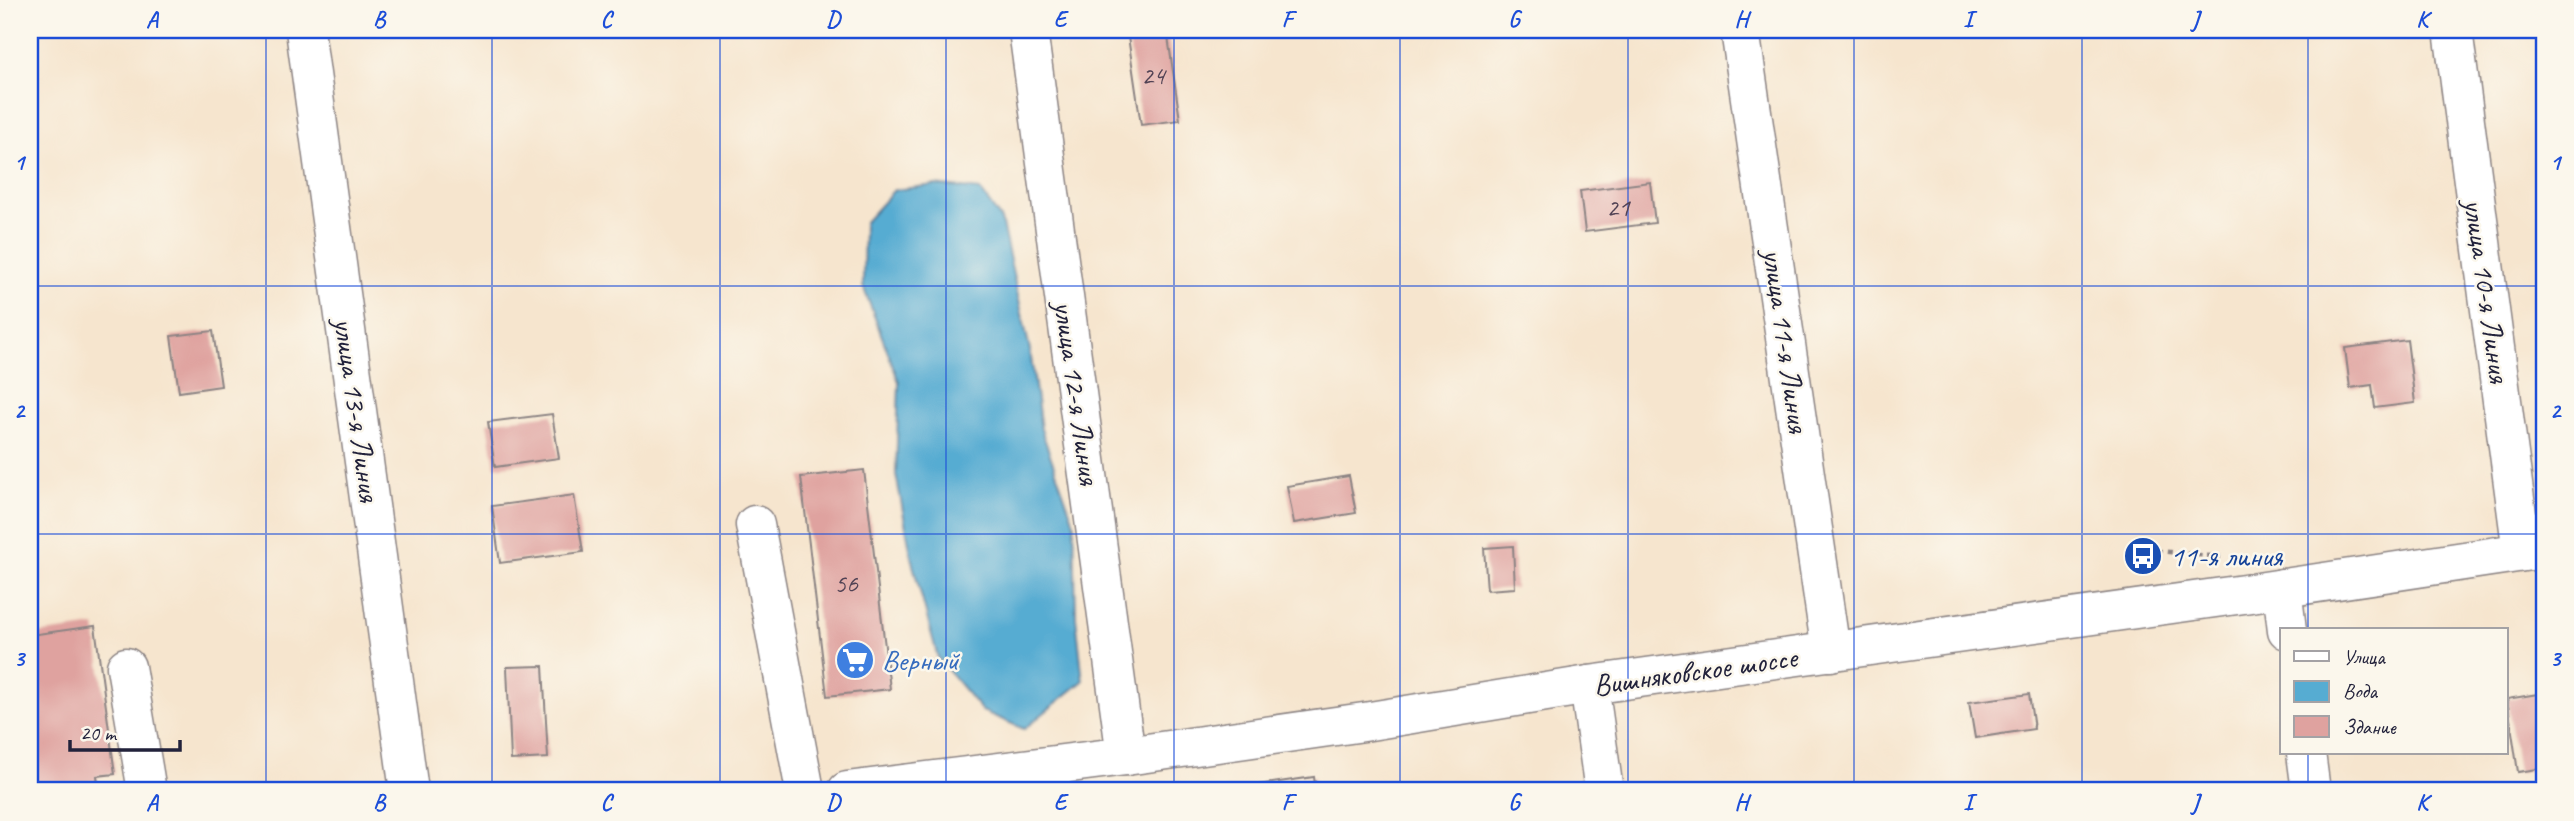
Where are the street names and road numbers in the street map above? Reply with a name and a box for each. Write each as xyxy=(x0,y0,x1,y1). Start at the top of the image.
street label: улица 10-я Линия xyxy=(2455,195,2519,386)
street label: улица 11-я Линия xyxy=(1754,245,1818,436)
street label: улица 12-я Линия xyxy=(1045,297,1109,488)
street label: улица 13-я Линия xyxy=(325,314,389,505)
street label: Вишняковское шоссе xyxy=(1591,638,1801,704)

